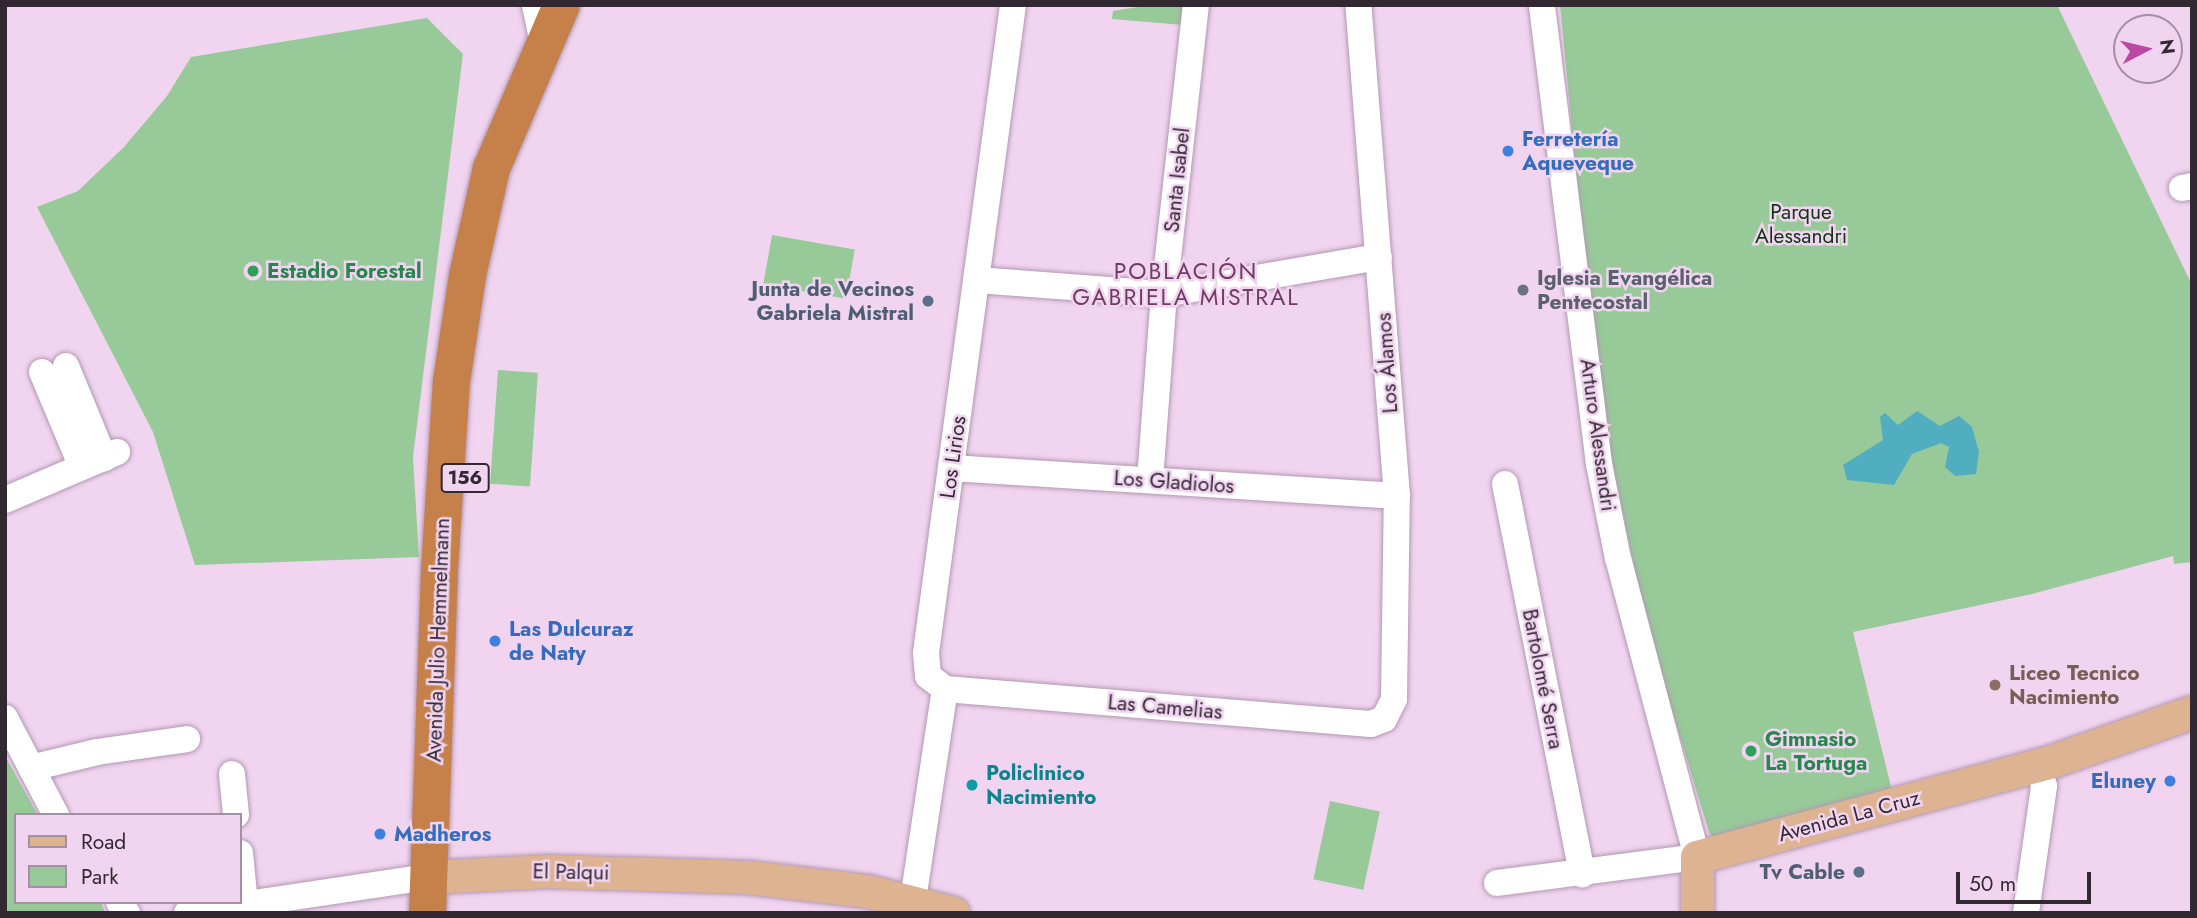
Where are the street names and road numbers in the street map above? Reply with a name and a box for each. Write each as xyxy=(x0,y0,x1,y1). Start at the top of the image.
street label: Santa Isabel xyxy=(1159,126,1195,234)
street label: Los Álamos xyxy=(1371,312,1403,414)
street label: Arturo Alessandri xyxy=(1575,357,1621,513)
street label: Los Lirios xyxy=(935,414,971,500)
road number: 156 xyxy=(440,463,490,494)
street label: Los Gladiolos xyxy=(1113,465,1235,499)
street label: Avenida Julio Hemmelmann xyxy=(421,517,455,763)
street label: Bartolomé Serra xyxy=(1517,607,1569,751)
street label: Las Camelias xyxy=(1107,689,1223,725)
street label: Avenida La Cruz xyxy=(1775,785,1923,847)
street label: El Palqui xyxy=(532,859,610,885)

